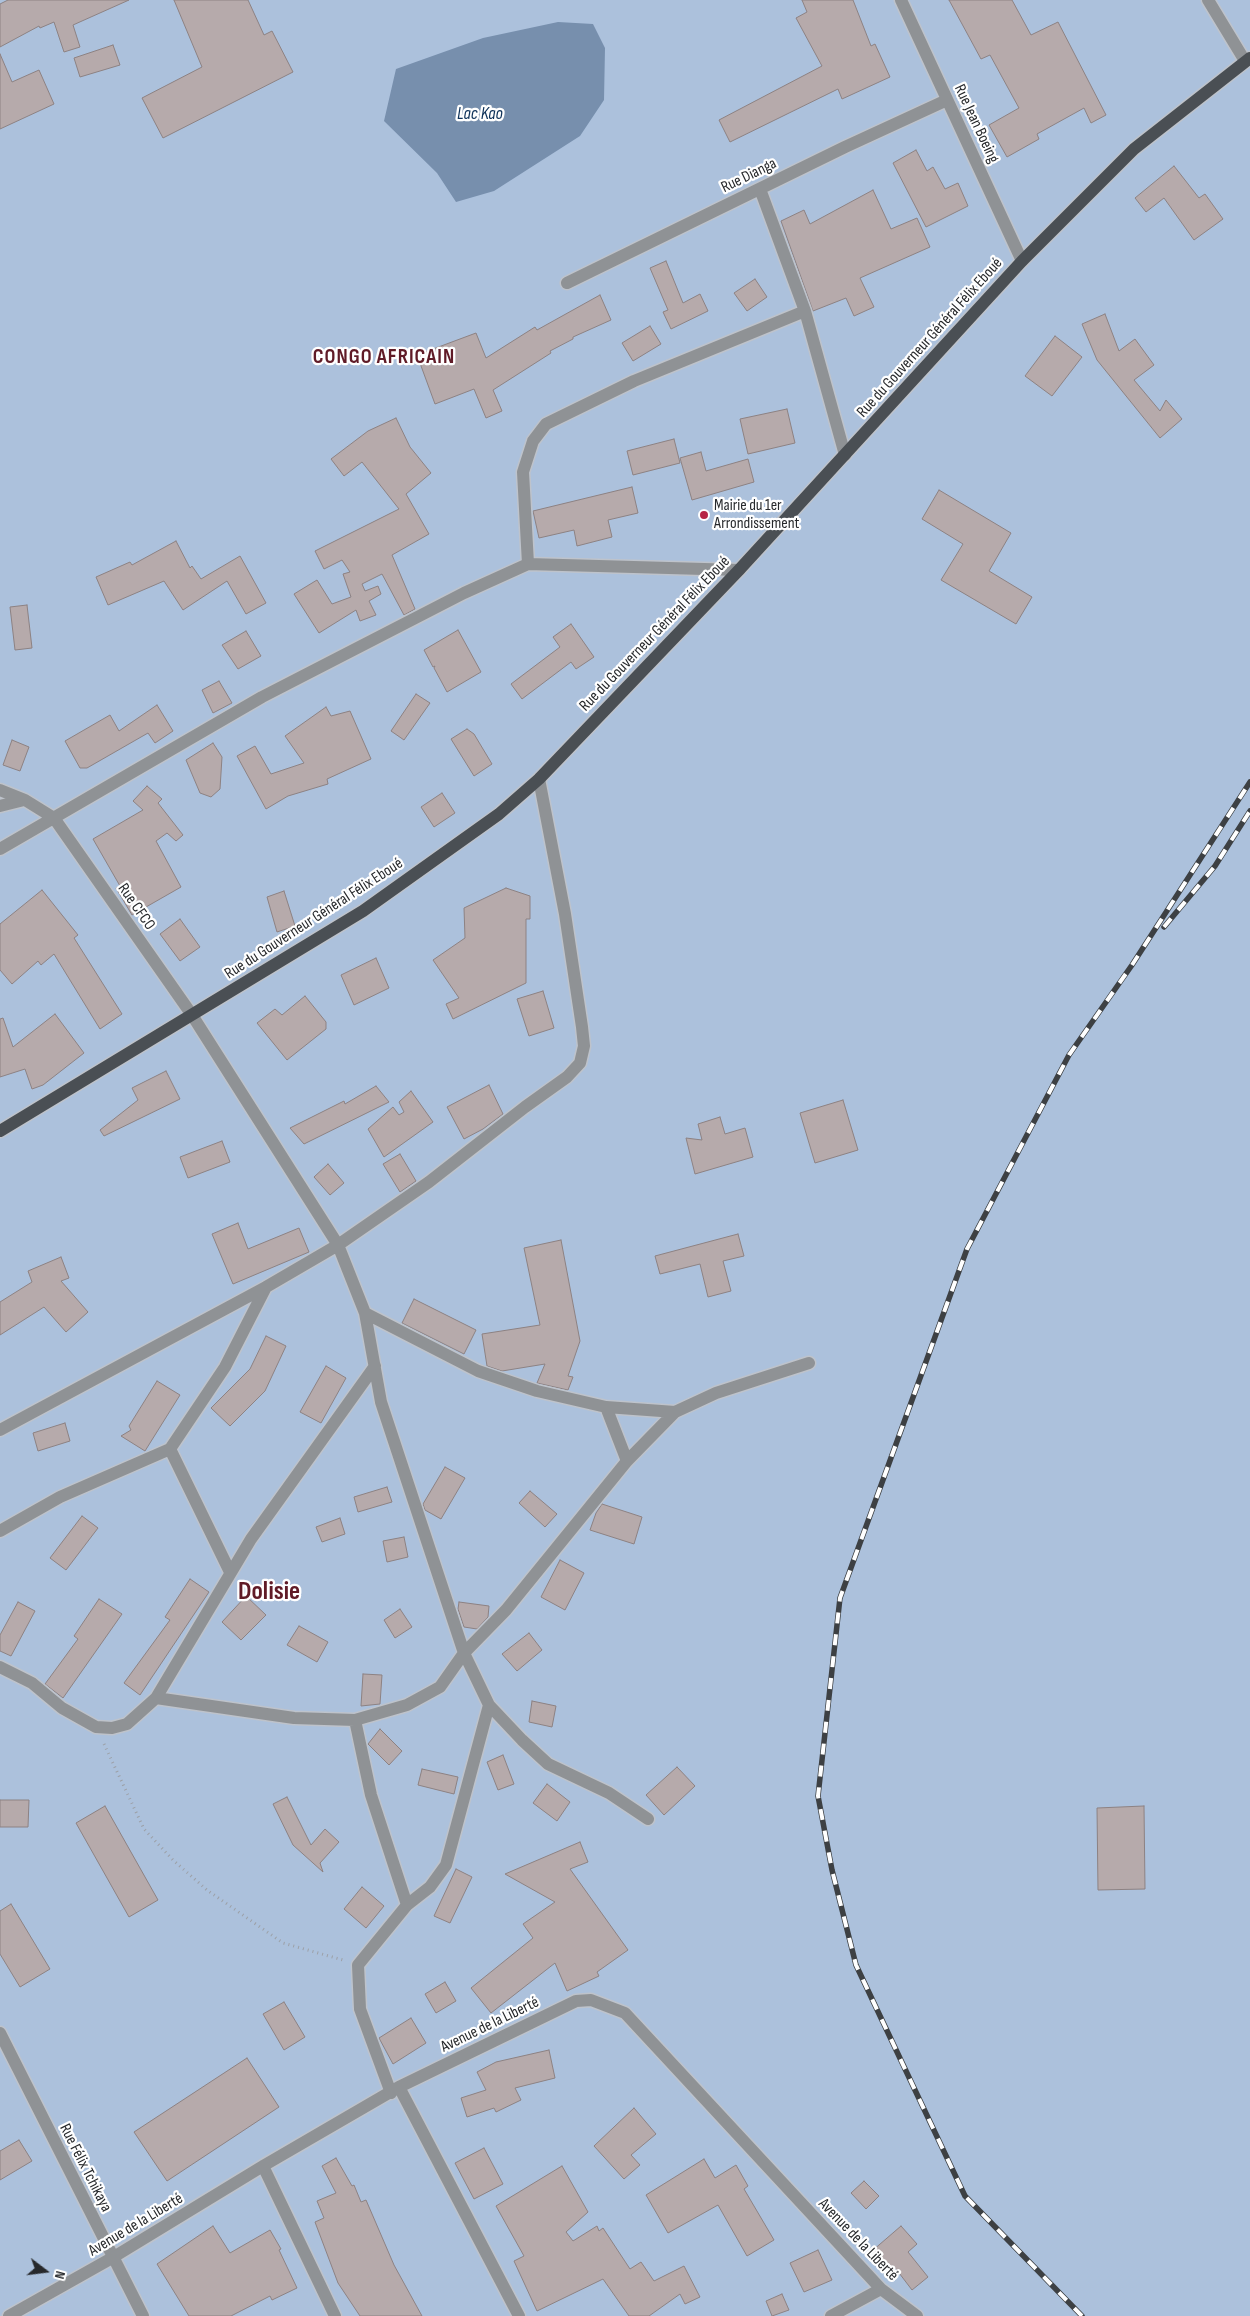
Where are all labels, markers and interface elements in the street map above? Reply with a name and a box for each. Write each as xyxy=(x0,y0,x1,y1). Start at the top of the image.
street label: Rue Jean Boeing xyxy=(949,82,1003,166)
water label: Lac Kao xyxy=(457,103,503,125)
street label: Rue Dianga xyxy=(718,154,780,198)
street label: Rue du Gouverneur Général Félix Eboué xyxy=(853,254,1007,422)
district label: CONGO AFRICAIN xyxy=(311,345,457,371)
place label: Mairie du 1er Arrondissement xyxy=(714,496,800,534)
marker: Mairie du 1er Arrondissement xyxy=(698,509,710,521)
street label: Rue du Gouverneur Général Félix Eboué xyxy=(576,552,734,716)
street label: Rue du Gouverneur Général Félix Eboué xyxy=(221,854,407,984)
street label: Rue CFCO xyxy=(113,880,159,934)
district label: Dolisie xyxy=(238,1576,300,1608)
street label: Avenue de la Liberté xyxy=(438,1993,542,2057)
street label: Rue Félix Tchikaya xyxy=(55,2121,115,2215)
street label: Avenue de la Liberté xyxy=(85,2189,187,2261)
street label: Avenue de la Liberté xyxy=(814,2195,902,2285)
north arrow xyxy=(20,2246,70,2296)
text: N xyxy=(51,2269,69,2281)

